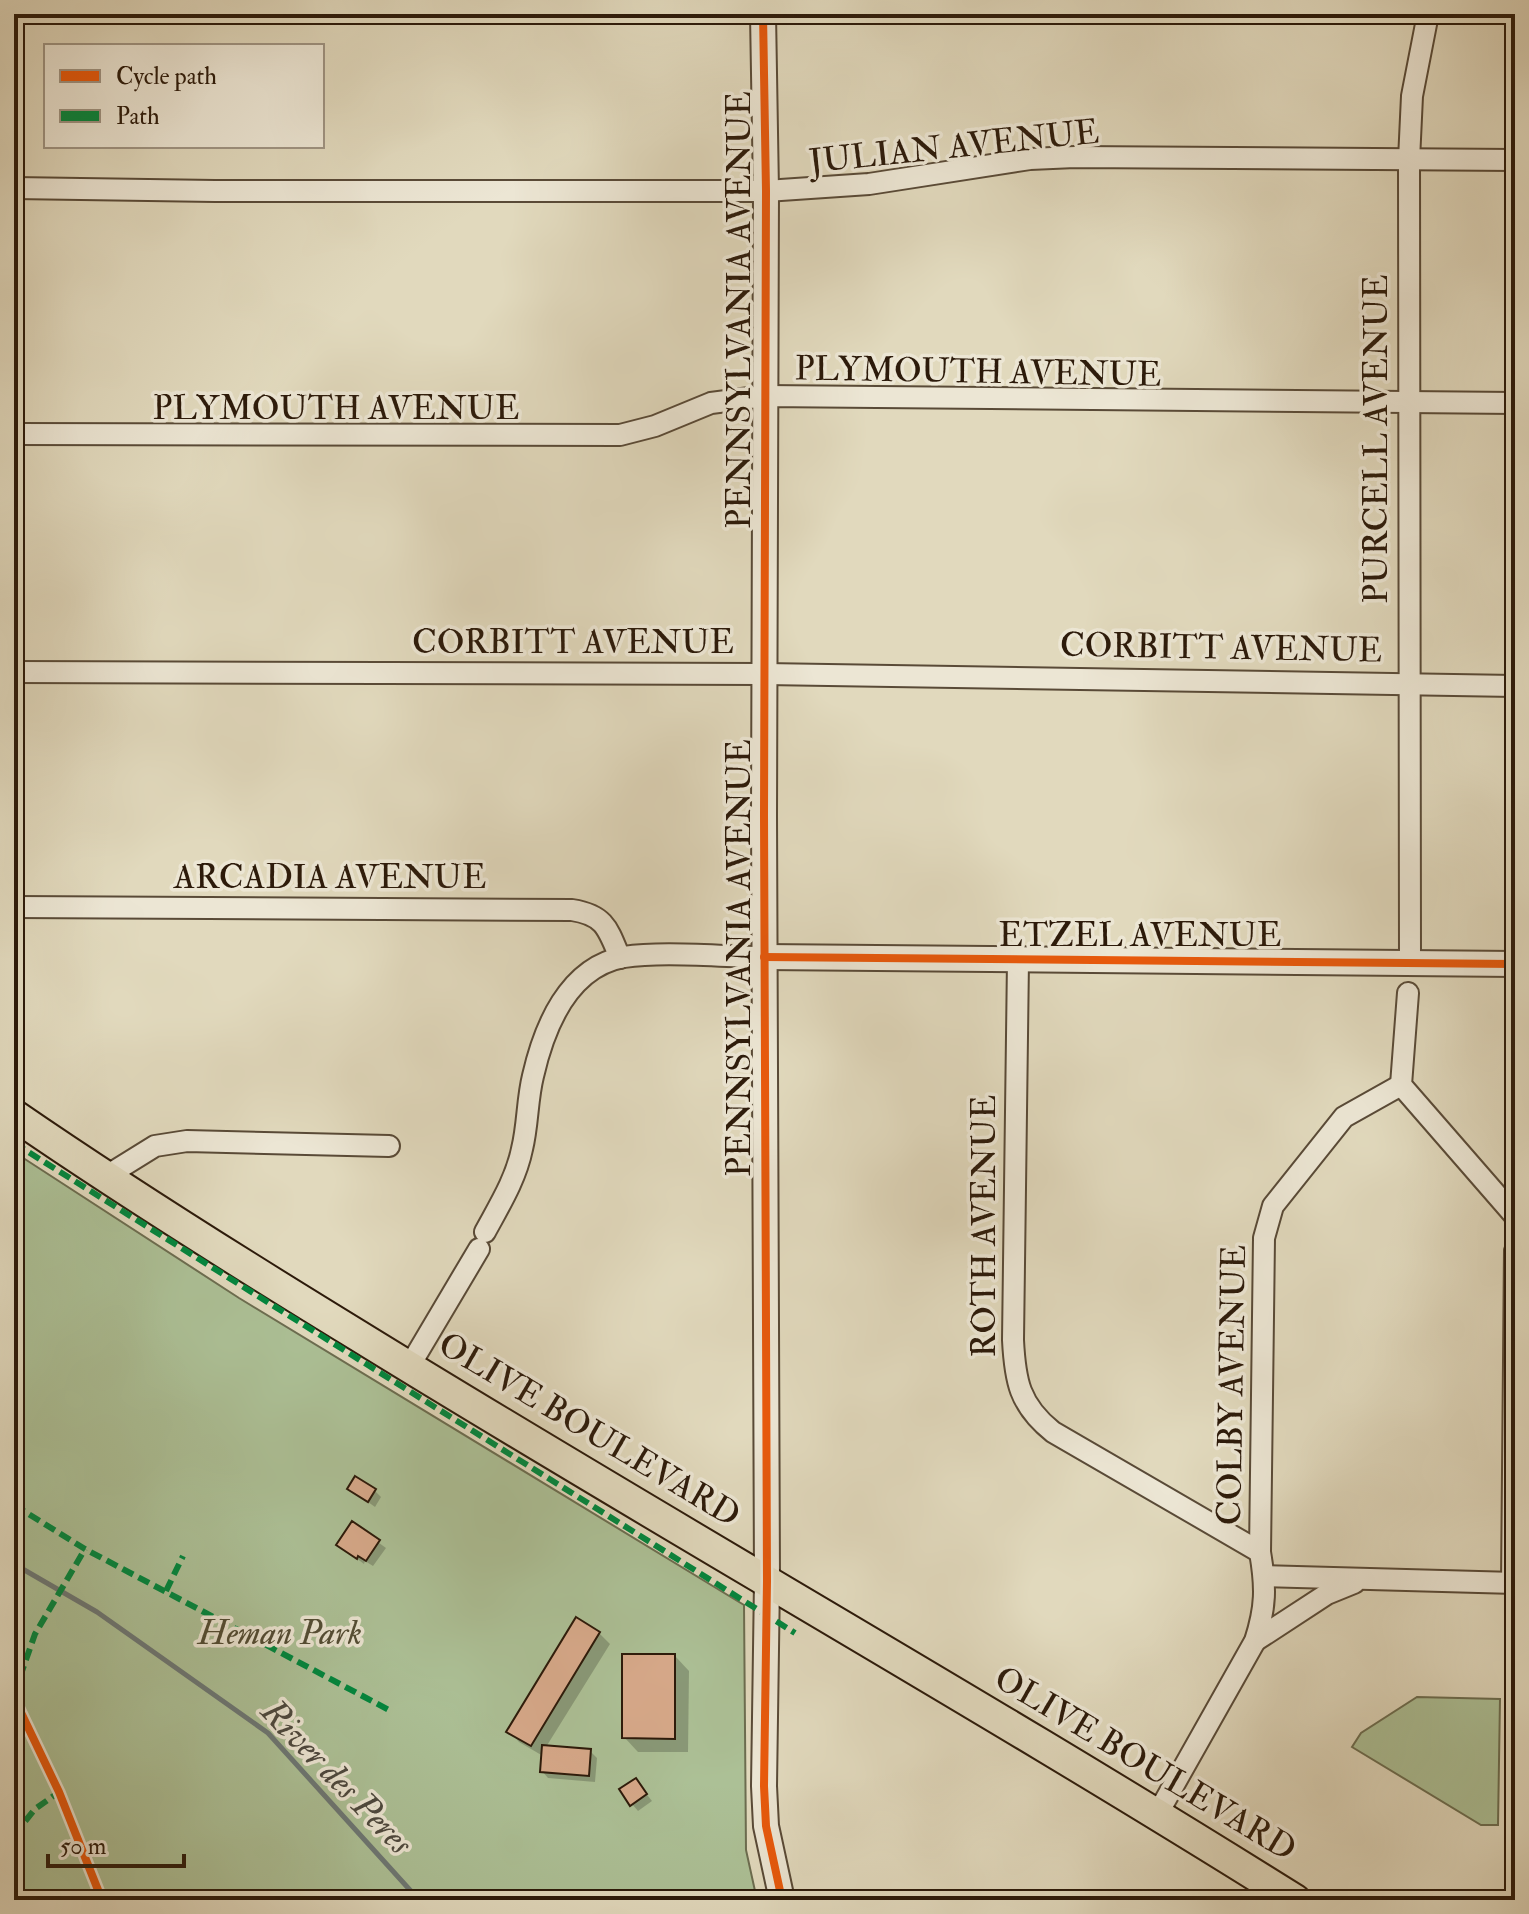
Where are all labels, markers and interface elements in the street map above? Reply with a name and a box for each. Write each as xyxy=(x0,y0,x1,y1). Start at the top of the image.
legend xyxy=(44,44,324,148)
text: Cycle path xyxy=(116,61,217,92)
street label: PENNSYLVANIA AVENUE xyxy=(718,91,761,529)
text: Path xyxy=(116,101,160,132)
street label: JULIAN AVENUE xyxy=(806,110,1101,184)
street label: PURCELL AVENUE xyxy=(1355,274,1398,604)
street label: PLYMOUTH AVENUE xyxy=(794,347,1162,397)
street label: PLYMOUTH AVENUE xyxy=(153,387,519,430)
street label: CORBITT AVENUE xyxy=(412,621,734,664)
street label: CORBITT AVENUE xyxy=(1060,624,1382,672)
street label: PENNSYLVANIA AVENUE xyxy=(718,739,761,1177)
street label: ARCADIA AVENUE xyxy=(172,856,487,899)
street label: ETZEL AVENUE xyxy=(999,914,1281,957)
street label: ROTH AVENUE xyxy=(963,1094,1006,1358)
street label: COLBY AVENUE xyxy=(1208,1244,1256,1526)
street label: OLIVE BOULEVARD xyxy=(430,1323,748,1537)
park label: Heman Park xyxy=(196,1612,362,1655)
street label: OLIVE BOULEVARD xyxy=(986,1657,1304,1871)
water label: River des Peres xyxy=(251,1689,423,1865)
scale bar xyxy=(48,1818,184,1868)
text: 50 m xyxy=(60,1831,107,1862)

